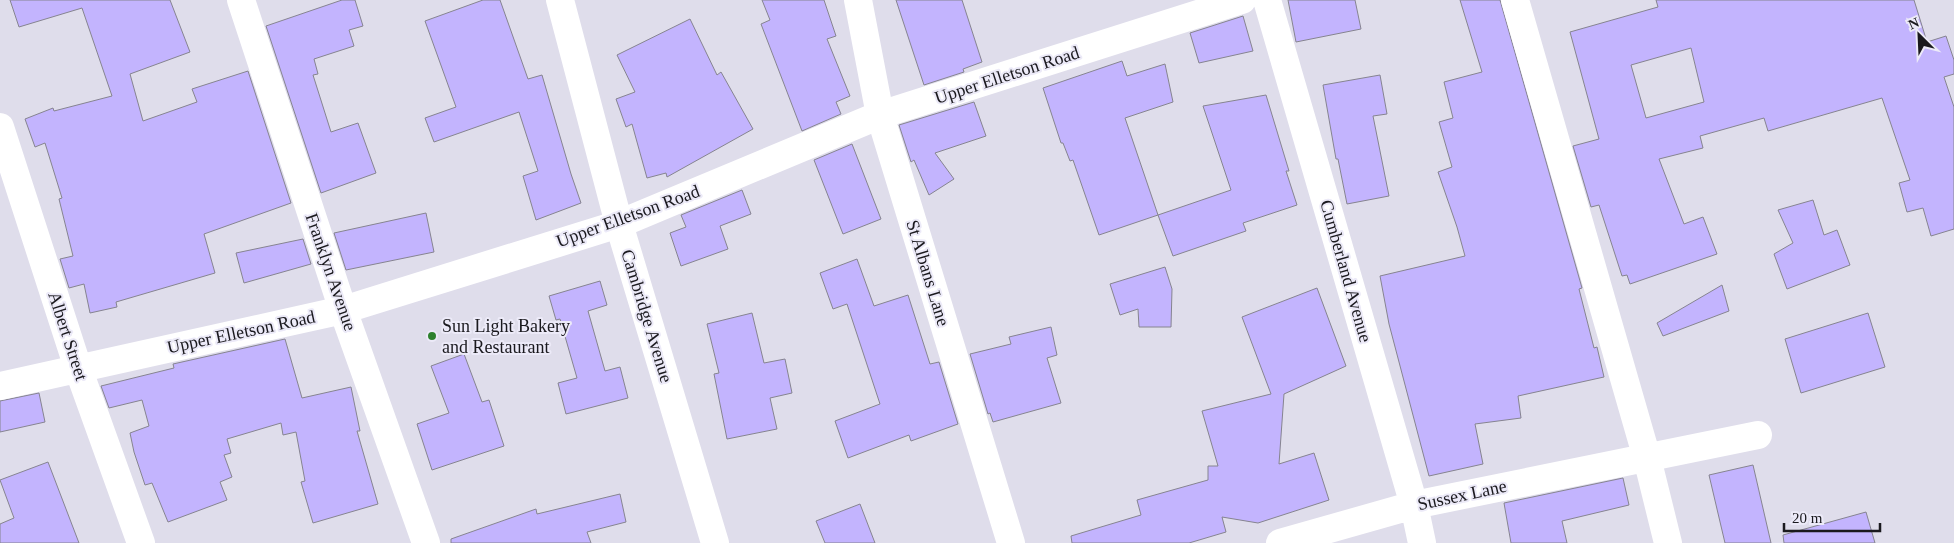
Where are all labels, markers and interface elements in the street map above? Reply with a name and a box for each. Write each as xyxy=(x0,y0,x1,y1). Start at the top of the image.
north arrow xyxy=(1894,10,1944,60)
text: N xyxy=(1906,15,1922,32)
street label: Upper Elletson Road xyxy=(932,42,1082,108)
street label: Upper Elletson Road xyxy=(554,181,702,251)
street label: Cumberland Avenue xyxy=(1316,198,1376,344)
street label: Franklyn Avenue xyxy=(301,211,361,333)
street label: St Albans Lane xyxy=(902,217,954,329)
street label: Cambridge Avenue xyxy=(617,247,677,385)
street label: Albert Street xyxy=(44,289,92,383)
street label: Upper Elletson Road xyxy=(165,307,317,357)
place label: Sun Light Bakery and Restaurant xyxy=(442,316,570,357)
marker: Sun Light Bakery and Restaurant xyxy=(426,330,438,342)
street label: Sussex Lane xyxy=(1416,476,1508,514)
scale bar xyxy=(1784,500,1880,532)
text: 20 m xyxy=(1792,510,1823,526)

